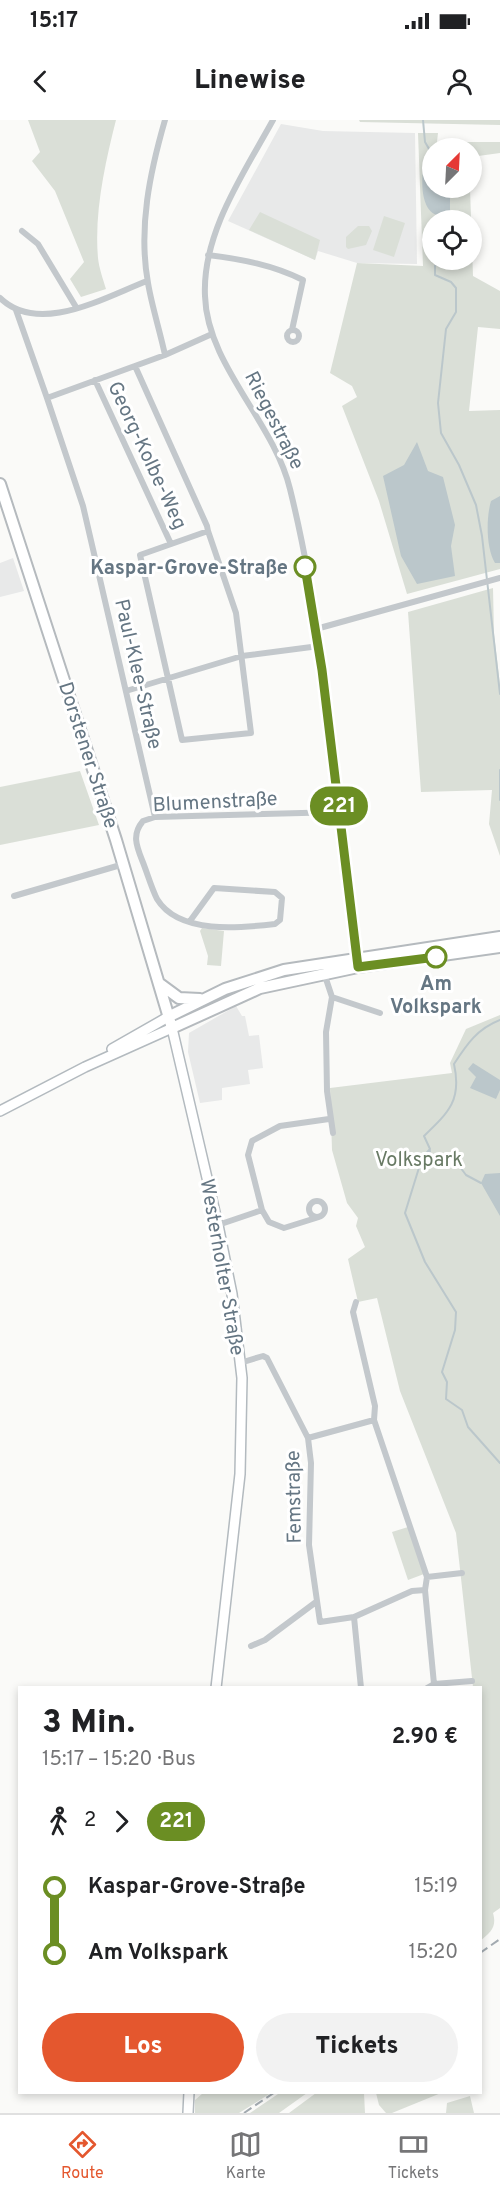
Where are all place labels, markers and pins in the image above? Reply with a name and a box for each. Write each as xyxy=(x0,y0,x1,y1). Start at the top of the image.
place label: Kaspar-Grove-Straße xyxy=(90,556,288,582)
marker: Kaspar-Grove-Straße xyxy=(294,556,316,578)
marker: Am Volkspark xyxy=(425,946,447,968)
place label: Am Volkspark xyxy=(390,972,482,1021)

